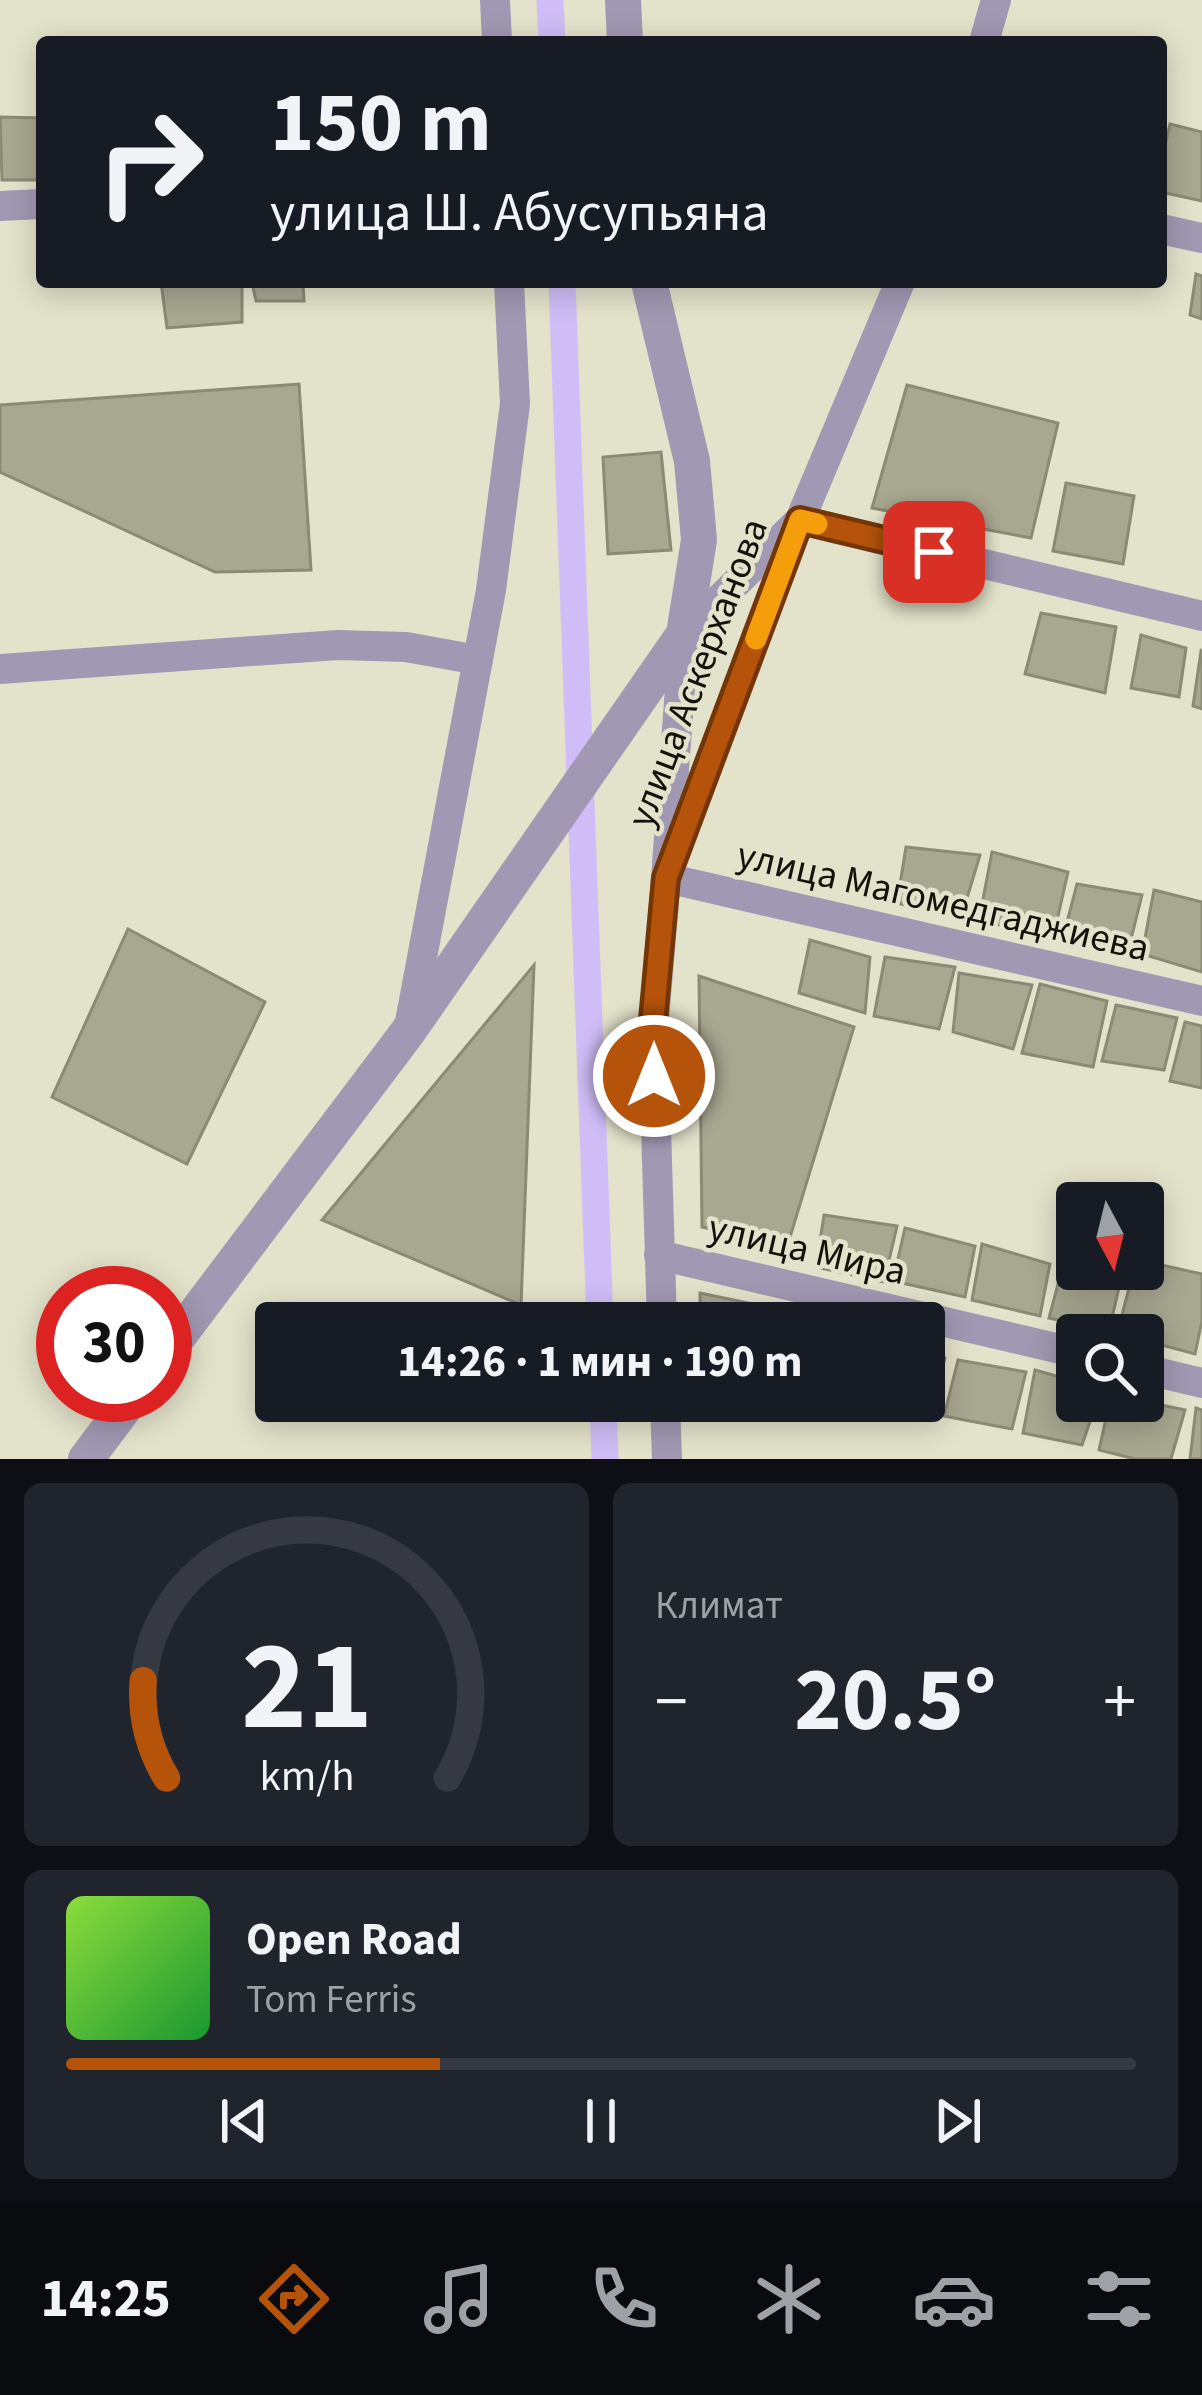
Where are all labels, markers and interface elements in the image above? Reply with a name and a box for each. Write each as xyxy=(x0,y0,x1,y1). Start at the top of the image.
text: 150 m xyxy=(270,64,492,184)
icon: right xyxy=(72,84,228,240)
text: улица Ш. Абусупьяна xyxy=(270,175,769,252)
pin xyxy=(883,501,985,603)
street label: улица Аскерханова xyxy=(613,510,783,836)
icon: arrive xyxy=(901,519,967,585)
street label: улица Магомедгаджиева xyxy=(731,827,1155,977)
position arrow xyxy=(591,1013,717,1139)
north arrow xyxy=(1056,1182,1164,1290)
map controls xyxy=(1056,1182,1164,1422)
street label: улица Мира xyxy=(703,1200,911,1300)
speed limit sign: 30 xyxy=(36,1266,192,1422)
button: search xyxy=(1056,1314,1164,1422)
text: 14:26 · 1 мин · 190 m xyxy=(397,1330,803,1394)
text: Климат xyxy=(655,1578,783,1634)
text: 21 xyxy=(241,1599,372,1777)
text: 20.5° xyxy=(794,1637,997,1765)
text: − xyxy=(655,1655,688,1749)
text: + xyxy=(1103,1655,1136,1749)
text: km/h xyxy=(259,1745,354,1806)
text: Open Road xyxy=(246,1908,462,1972)
text: Tom Ferris xyxy=(246,1972,417,2028)
icon: previous xyxy=(211,2088,277,2154)
icon: pause xyxy=(568,2088,634,2154)
icon: next xyxy=(925,2088,991,2154)
icon: directions xyxy=(252,2257,336,2341)
icon: music xyxy=(417,2257,501,2341)
icon: phone xyxy=(582,2257,666,2341)
icon: climate xyxy=(747,2257,831,2341)
icon: car xyxy=(912,2257,996,2341)
icon: filters xyxy=(1077,2257,1161,2341)
text: 14:25 xyxy=(41,2261,171,2338)

